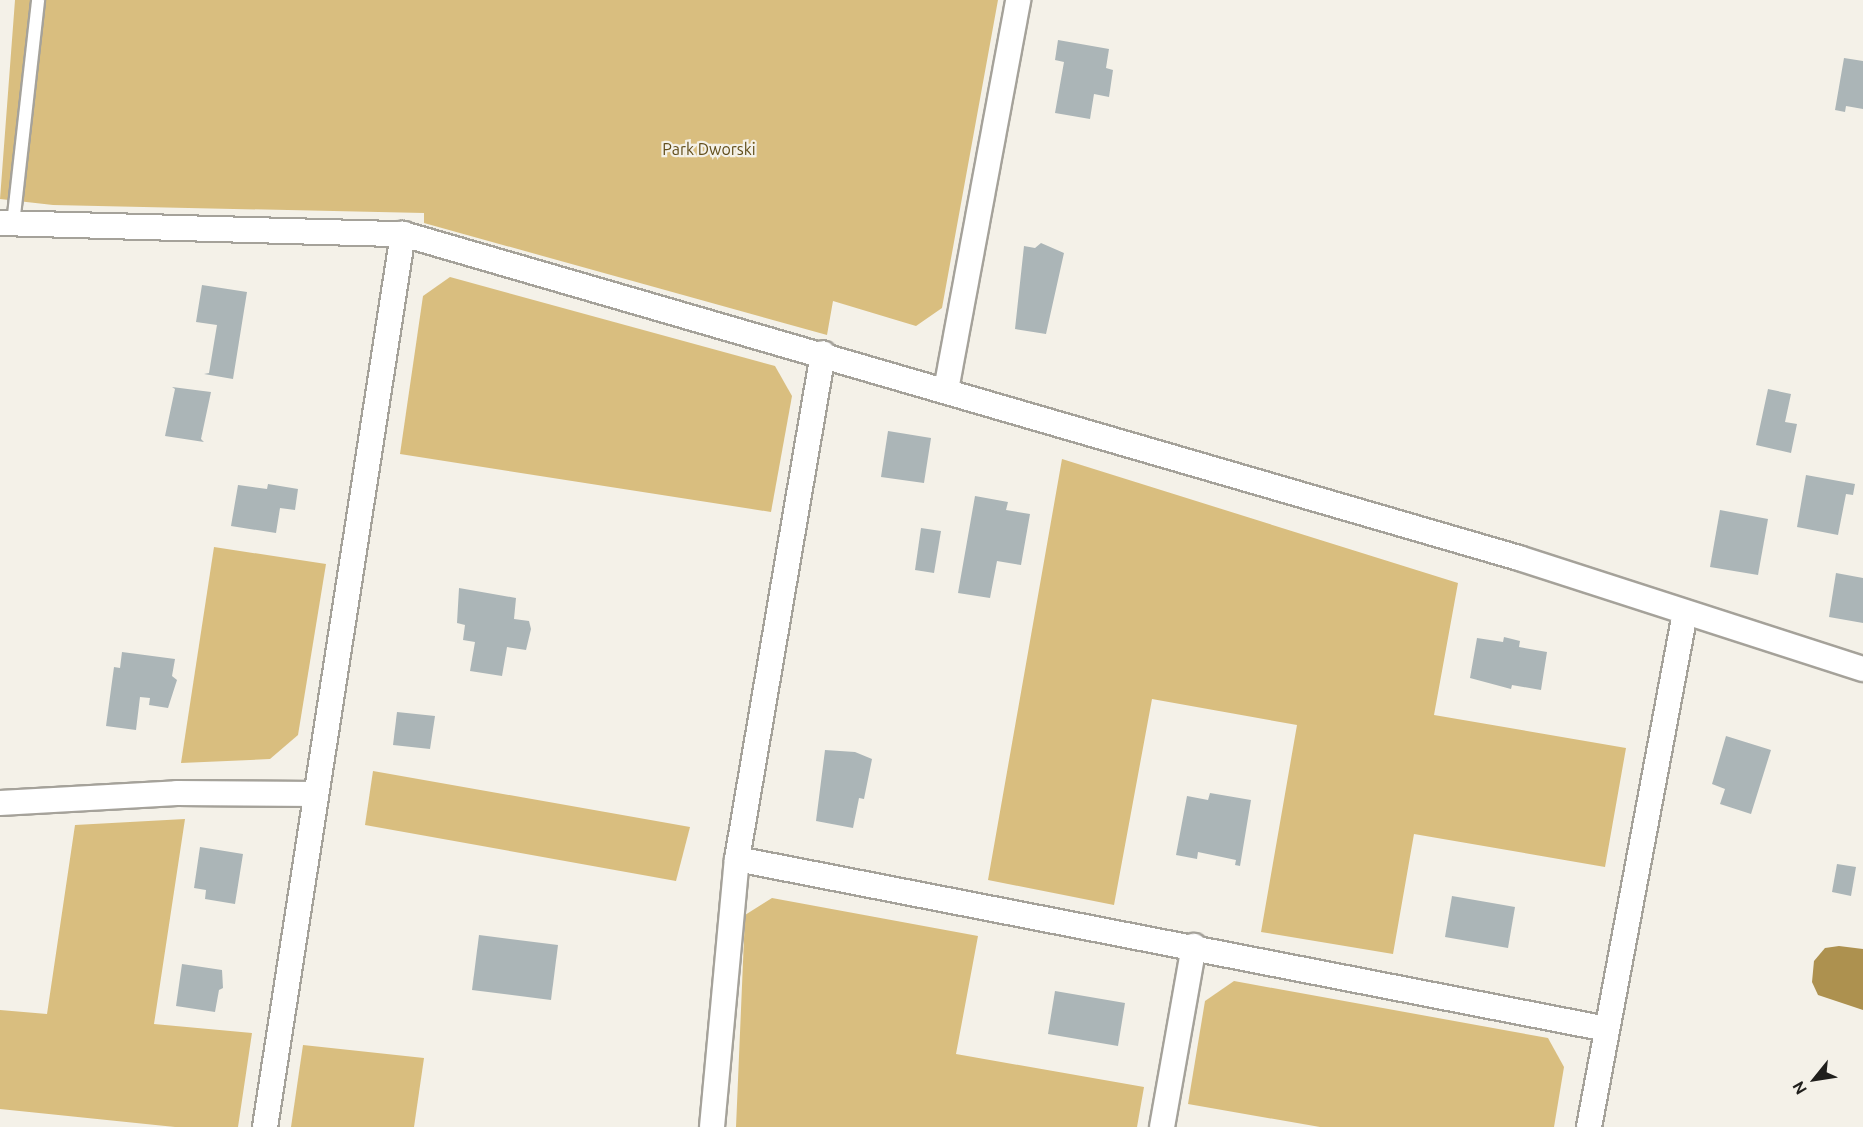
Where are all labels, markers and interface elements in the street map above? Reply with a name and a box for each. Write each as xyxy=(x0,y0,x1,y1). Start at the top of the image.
park label: Park Dworski xyxy=(662,139,756,159)
north arrow xyxy=(1785,1049,1845,1109)
text: N xyxy=(1789,1078,1810,1098)

